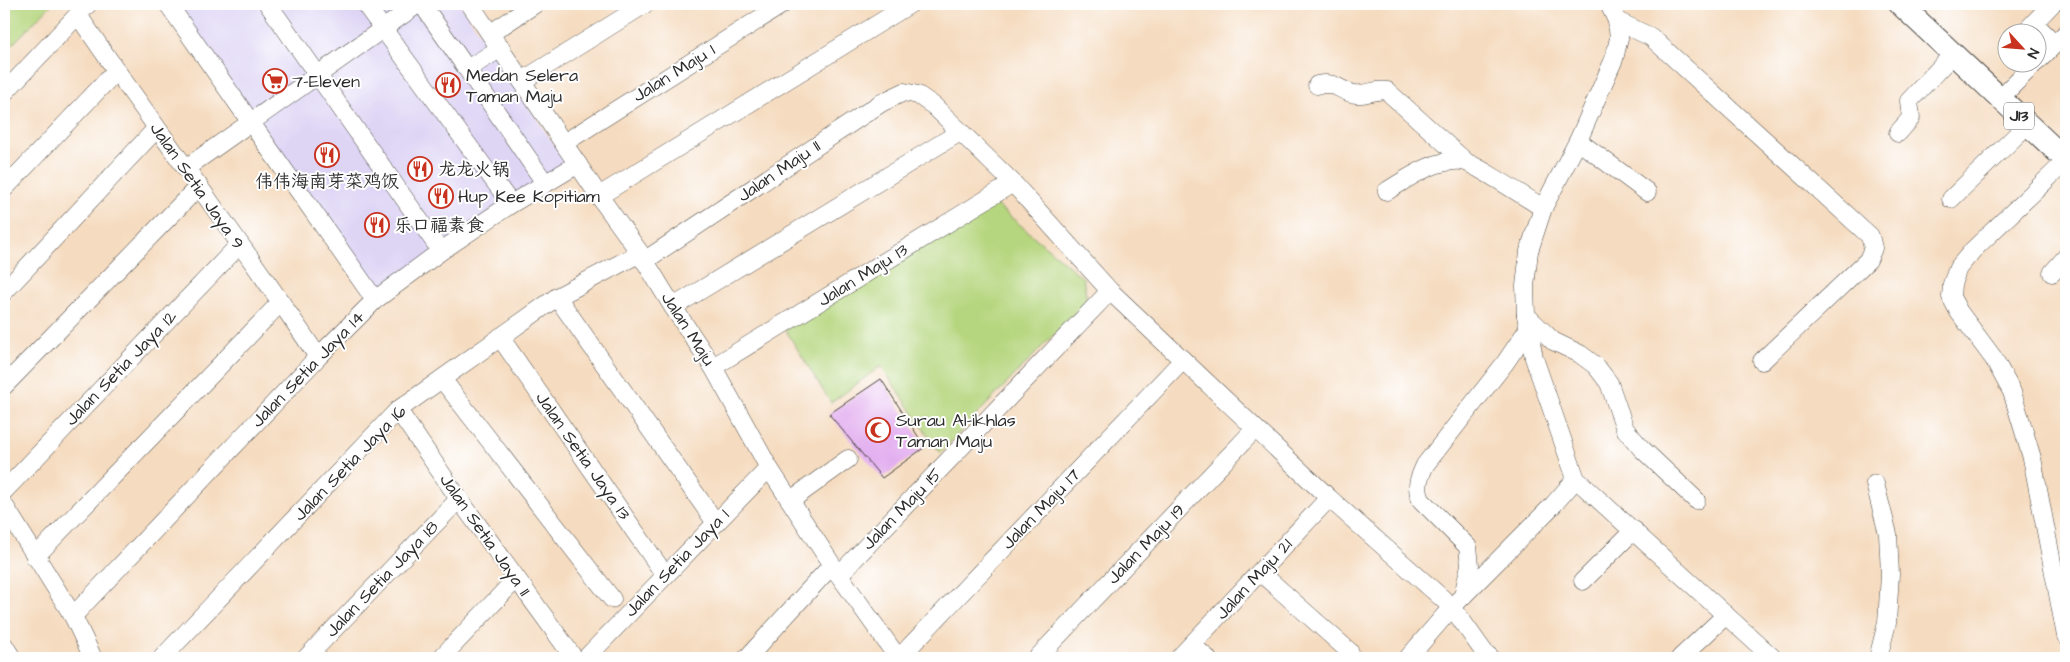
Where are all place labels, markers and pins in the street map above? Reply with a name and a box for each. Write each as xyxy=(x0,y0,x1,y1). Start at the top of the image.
place label: Medan Selera Taman Maju xyxy=(466,63,578,109)
supermarket icon: 7-Eleven xyxy=(262,68,288,94)
place label: 7-Eleven xyxy=(292,69,360,94)
restaurant icon: Medan Selera Taman Maju xyxy=(435,72,461,98)
restaurant icon: 伟伟海南芽菜鸡饭 xyxy=(314,142,340,168)
restaurant icon: 龙龙火锅 xyxy=(407,156,433,182)
place label: 龙龙火锅 xyxy=(438,157,510,182)
place label: 伟伟海南芽菜鸡饭 xyxy=(255,169,399,194)
restaurant icon: Hup Kee Kopitiam xyxy=(428,183,454,209)
place label: Hup Kee Kopitiam xyxy=(458,184,600,209)
restaurant icon: 乐口福素食 xyxy=(364,212,390,238)
place label: 乐口福素食 xyxy=(394,213,484,238)
place label: Surau Al-ikhlas Taman Maju xyxy=(896,408,1016,454)
mosque icon: Surau Al-ikhlas Taman Maju xyxy=(865,417,891,443)

